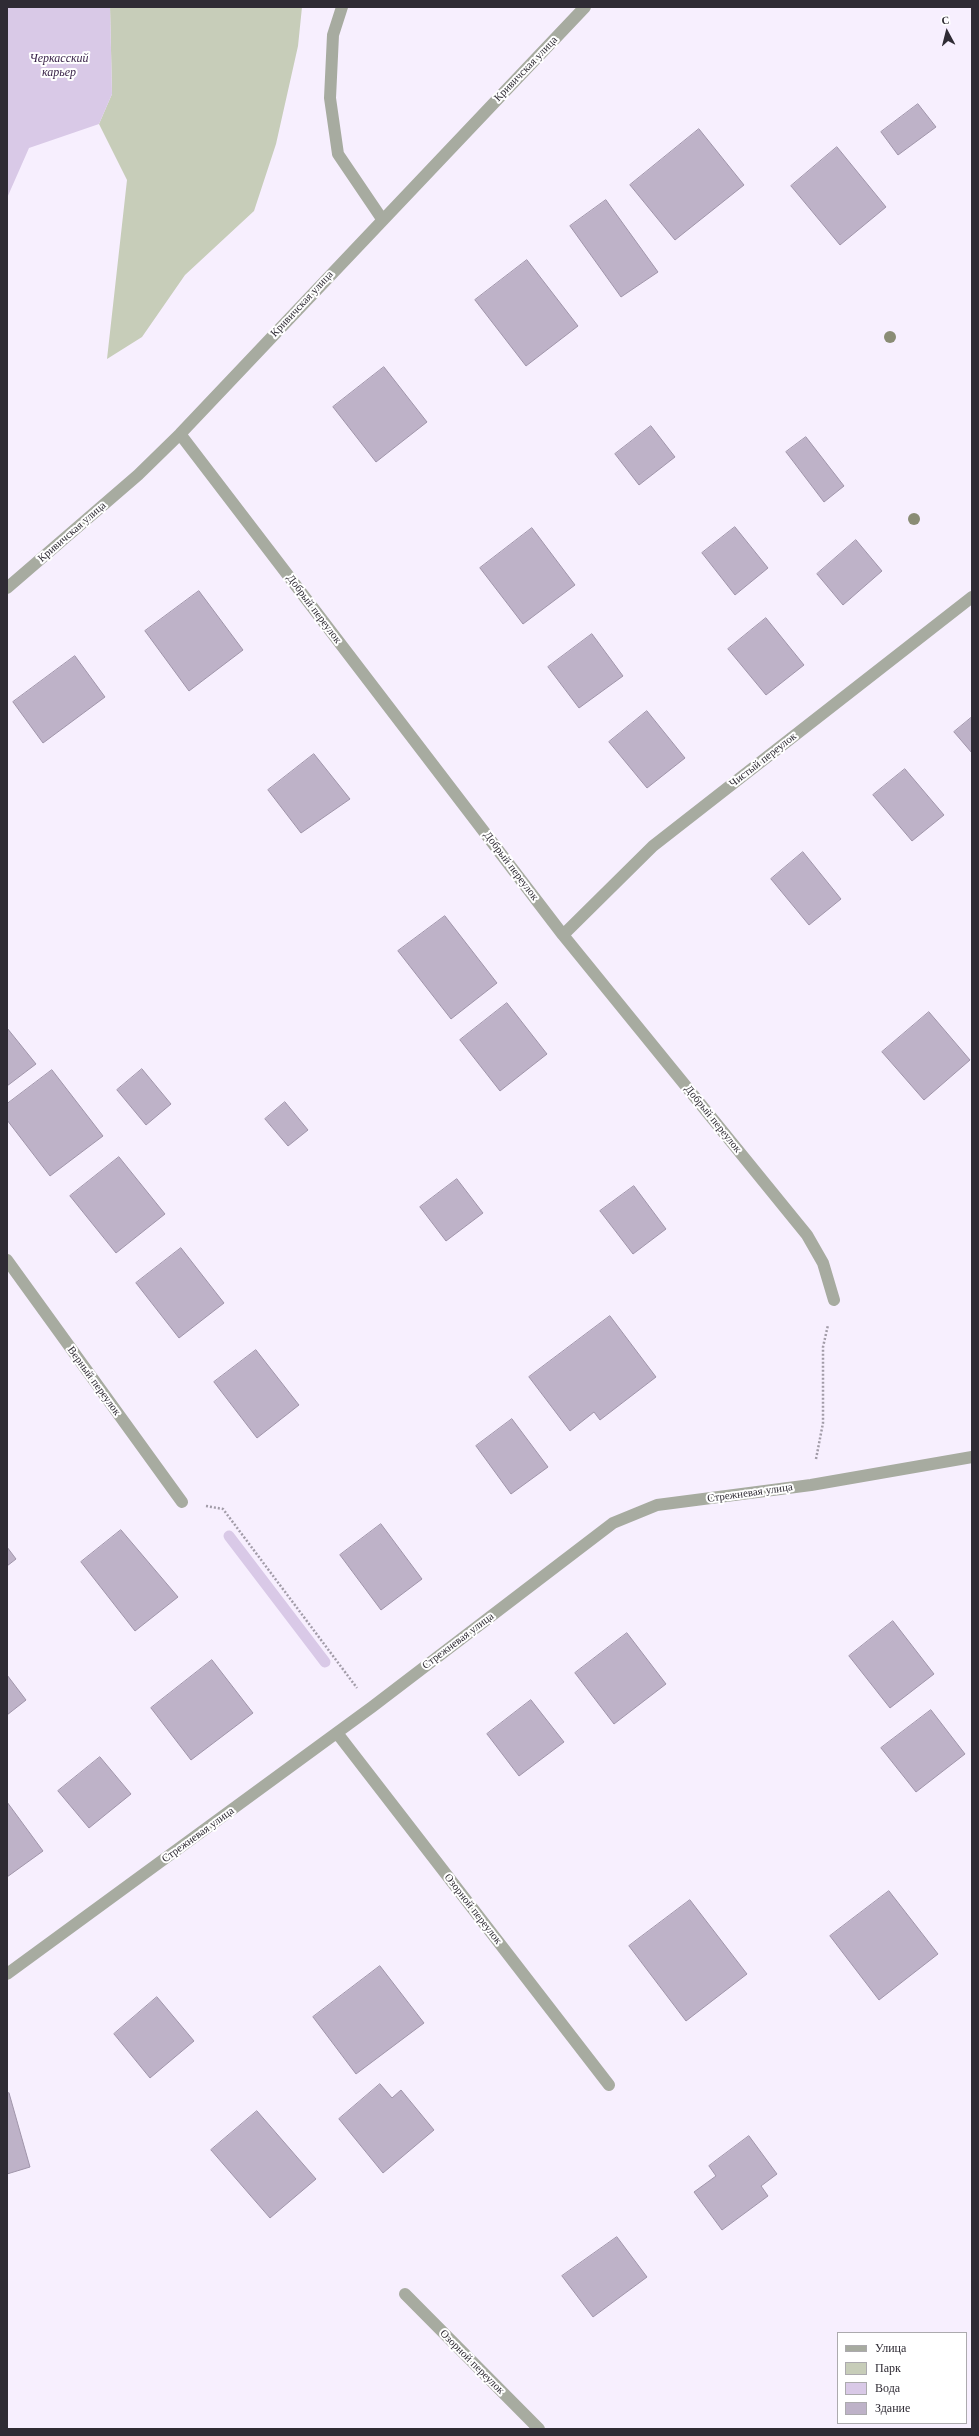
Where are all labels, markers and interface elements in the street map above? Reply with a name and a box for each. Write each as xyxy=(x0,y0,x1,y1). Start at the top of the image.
north arrow xyxy=(927,12,967,52)
text: С xyxy=(941,13,950,28)
street label: Кривичская улица xyxy=(492,34,560,104)
water label: Черкасский карьер xyxy=(29,52,89,80)
street label: Кривичская улица xyxy=(268,268,336,340)
street label: Кривичская улица xyxy=(35,499,109,565)
street label: Добрый переулок xyxy=(284,572,344,646)
street label: Чистый переулок xyxy=(727,730,799,790)
street label: Добрый переулок xyxy=(481,829,541,903)
street label: Добрый переулок xyxy=(682,1083,744,1155)
street label: Верный переулок xyxy=(64,1344,124,1418)
street label: Стрежневая улица xyxy=(706,1480,794,1506)
street label: Стрежневая улица xyxy=(420,1610,496,1672)
street label: Стрежневая улица xyxy=(159,1804,237,1866)
street label: Озорной переулок xyxy=(441,1871,505,1947)
street label: Озорной переулок xyxy=(437,2327,507,2397)
legend xyxy=(837,2332,967,2424)
text: Улица xyxy=(875,2340,906,2355)
text: Парк xyxy=(875,2360,901,2375)
text: Вода xyxy=(875,2380,900,2395)
text: Здание xyxy=(875,2400,910,2415)

